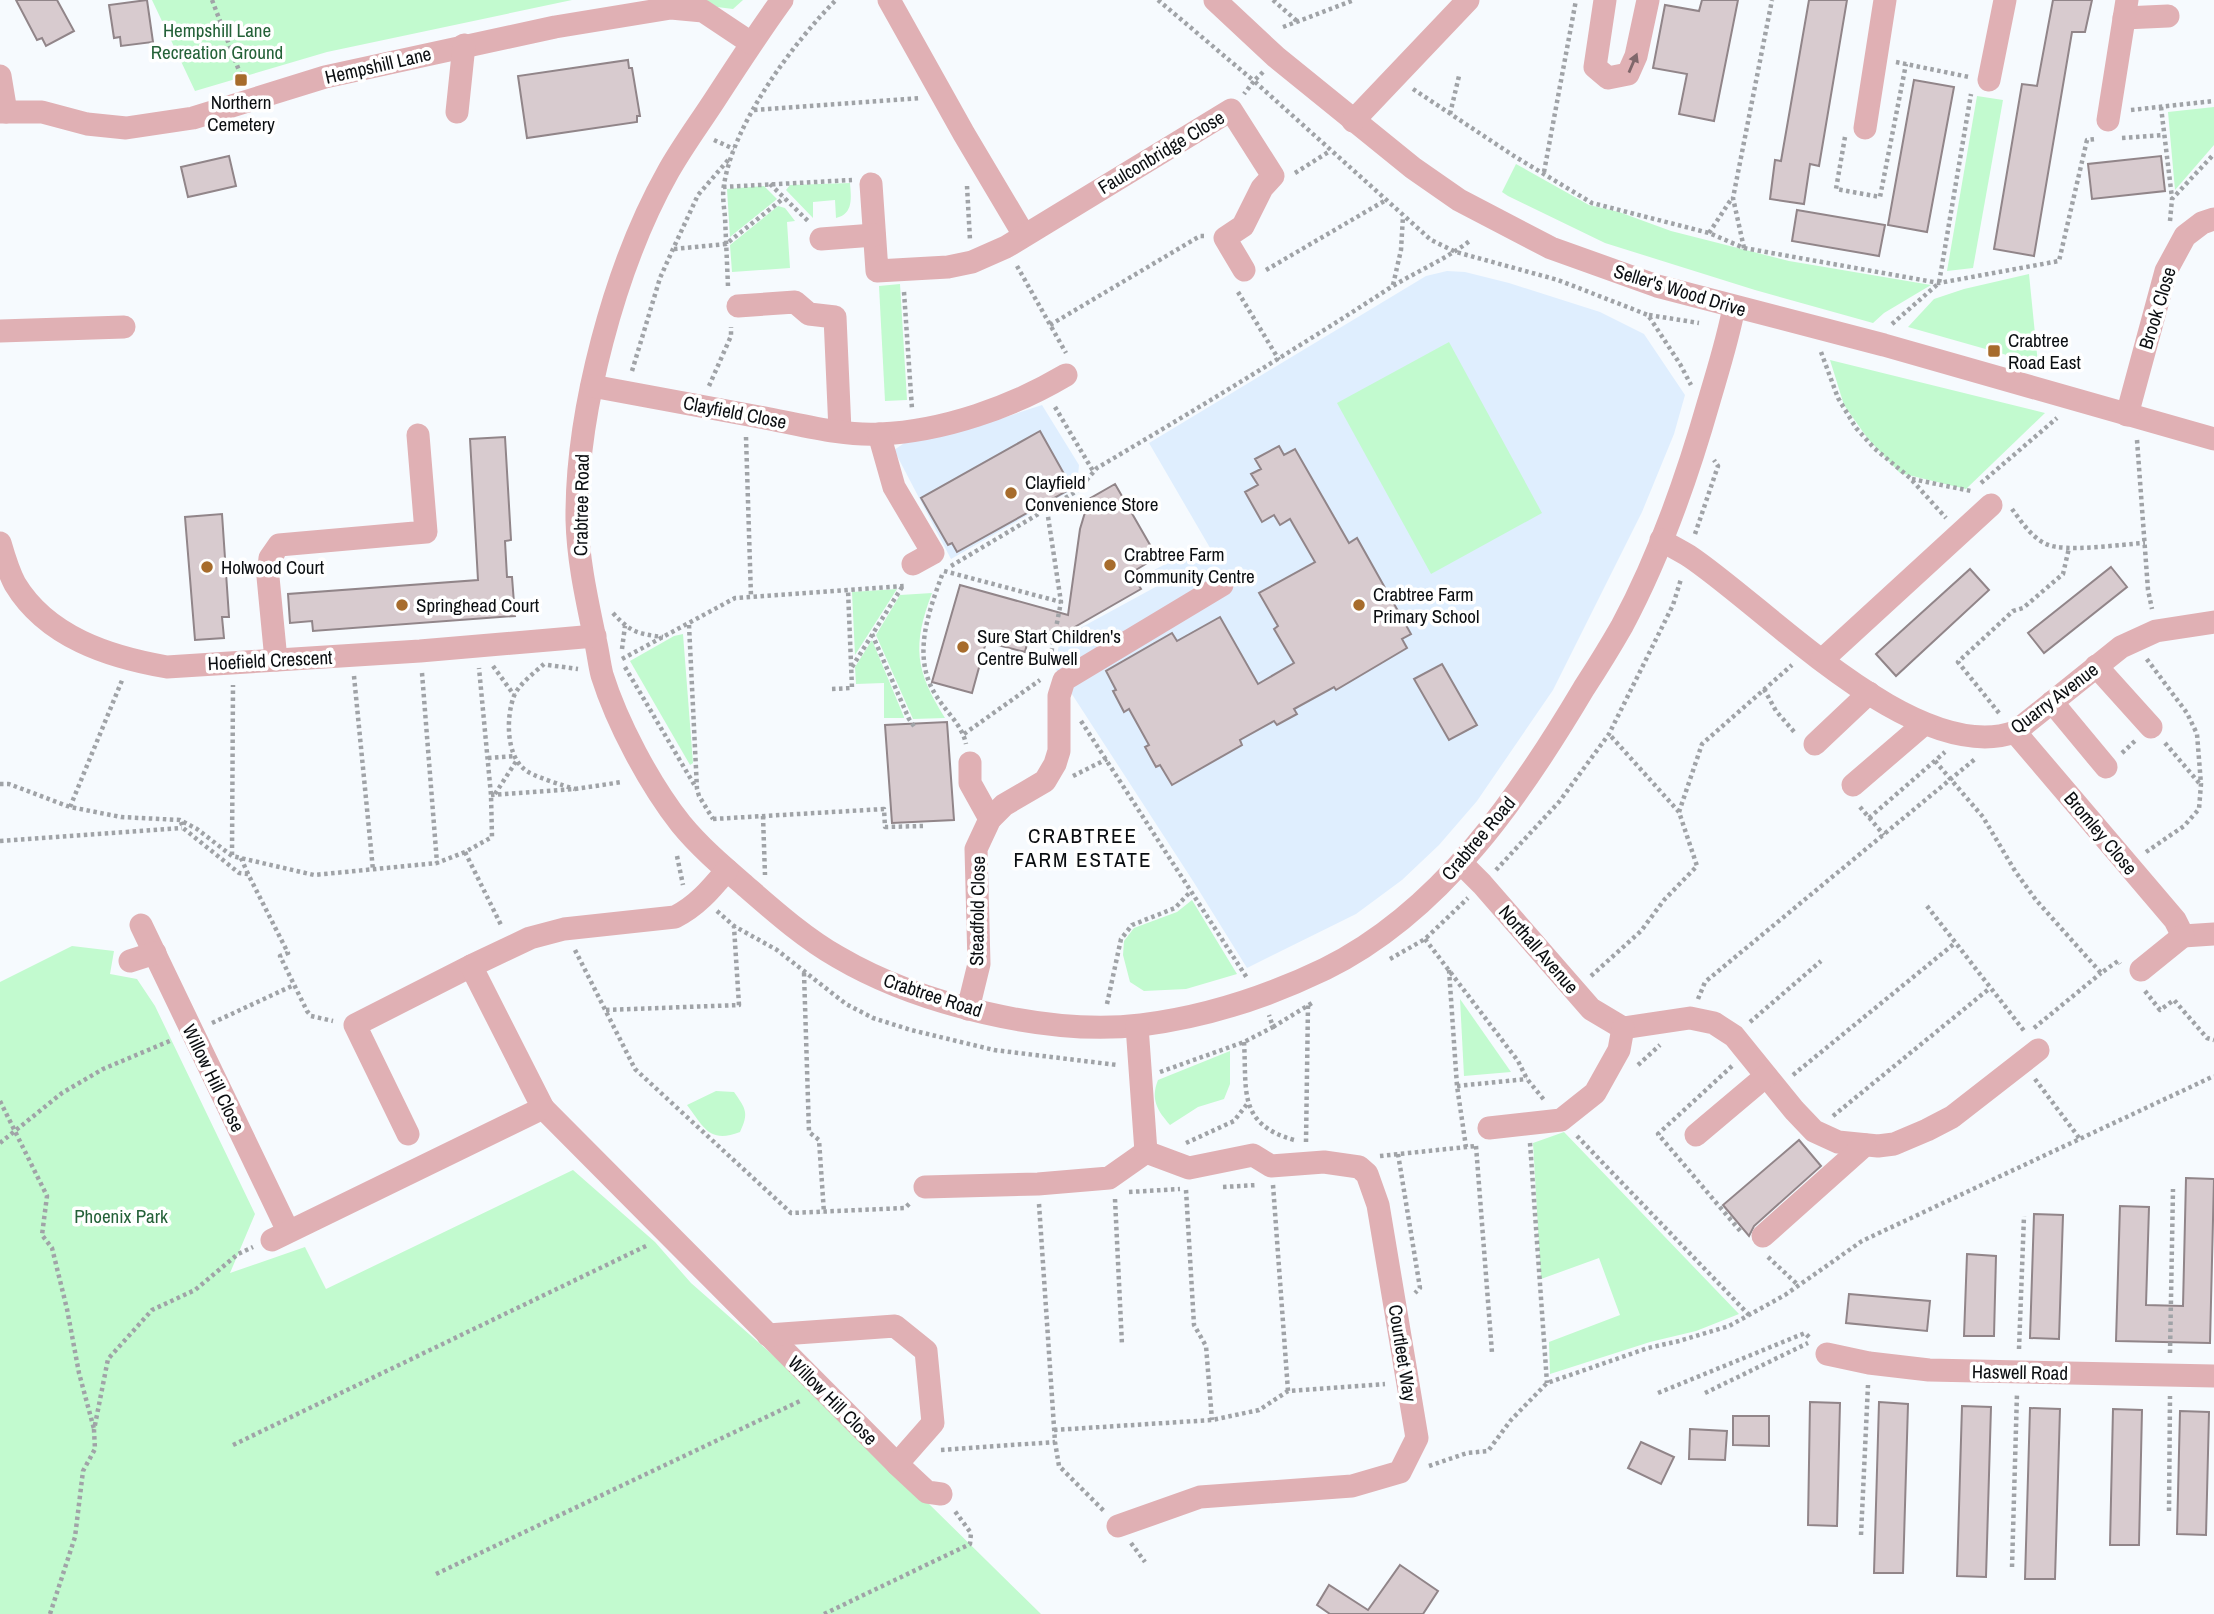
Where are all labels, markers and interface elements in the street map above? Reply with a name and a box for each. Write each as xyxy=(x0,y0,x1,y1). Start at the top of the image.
park label: Hempshill Lane Recreation Ground xyxy=(151,17,283,65)
street label: Hempshill Lane xyxy=(322,40,434,90)
one-way arrow xyxy=(1627,52,1638,73)
marker: Northern Cemetery xyxy=(233,72,249,88)
place label: Northern Cemetery xyxy=(207,89,275,137)
street label: Faulconbridge Close xyxy=(1093,104,1229,200)
street label: Seller's Wood Drive xyxy=(1611,258,1749,322)
street label: Brook Close xyxy=(2132,264,2182,352)
place label: Crabtree Road East xyxy=(2008,327,2081,375)
marker: Crabtree Road East xyxy=(1986,343,2002,359)
street label: Clayfield Close xyxy=(681,389,789,435)
street label: Crabtree Road xyxy=(567,454,595,556)
place label: Clayfield Convenience Store xyxy=(1025,469,1158,517)
marker: Clayfield Convenience Store xyxy=(1003,485,1019,501)
place label: Crabtree Farm Community Centre xyxy=(1124,541,1255,589)
place label: Holwood Court xyxy=(221,554,325,580)
marker: Crabtree Farm Community Centre xyxy=(1102,557,1118,573)
marker: Holwood Court xyxy=(199,559,215,575)
place label: Crabtree Farm Primary School xyxy=(1373,581,1480,629)
place label: Springhead Court xyxy=(416,592,540,618)
marker: Springhead Court xyxy=(394,597,410,613)
marker: Crabtree Farm Primary School xyxy=(1351,597,1367,613)
place label: Sure Start Children's Centre Bulwell xyxy=(977,623,1121,671)
marker: Sure Start Children's Centre Bulwell xyxy=(955,639,971,655)
street label: Hoefield Crescent xyxy=(207,644,334,676)
street label: Quarry Avenue xyxy=(2005,656,2103,740)
street label: Bromley Close xyxy=(2058,786,2144,880)
street label: Crabtree Road xyxy=(1435,791,1521,885)
district label: CRABTREE FARM ESTATE xyxy=(1013,821,1153,874)
street label: Steadfold Close xyxy=(963,856,991,966)
street label: Northall Avenue xyxy=(1493,899,1585,999)
street label: Crabtree Road xyxy=(880,967,986,1023)
street label: Willow Hill Close xyxy=(177,1020,251,1136)
park label: Phoenix Park xyxy=(74,1203,168,1229)
street label: Courtleet Way xyxy=(1382,1303,1424,1404)
street label: Willow Hill Close xyxy=(782,1349,884,1451)
street label: Haswell Road xyxy=(1972,1358,2068,1386)

